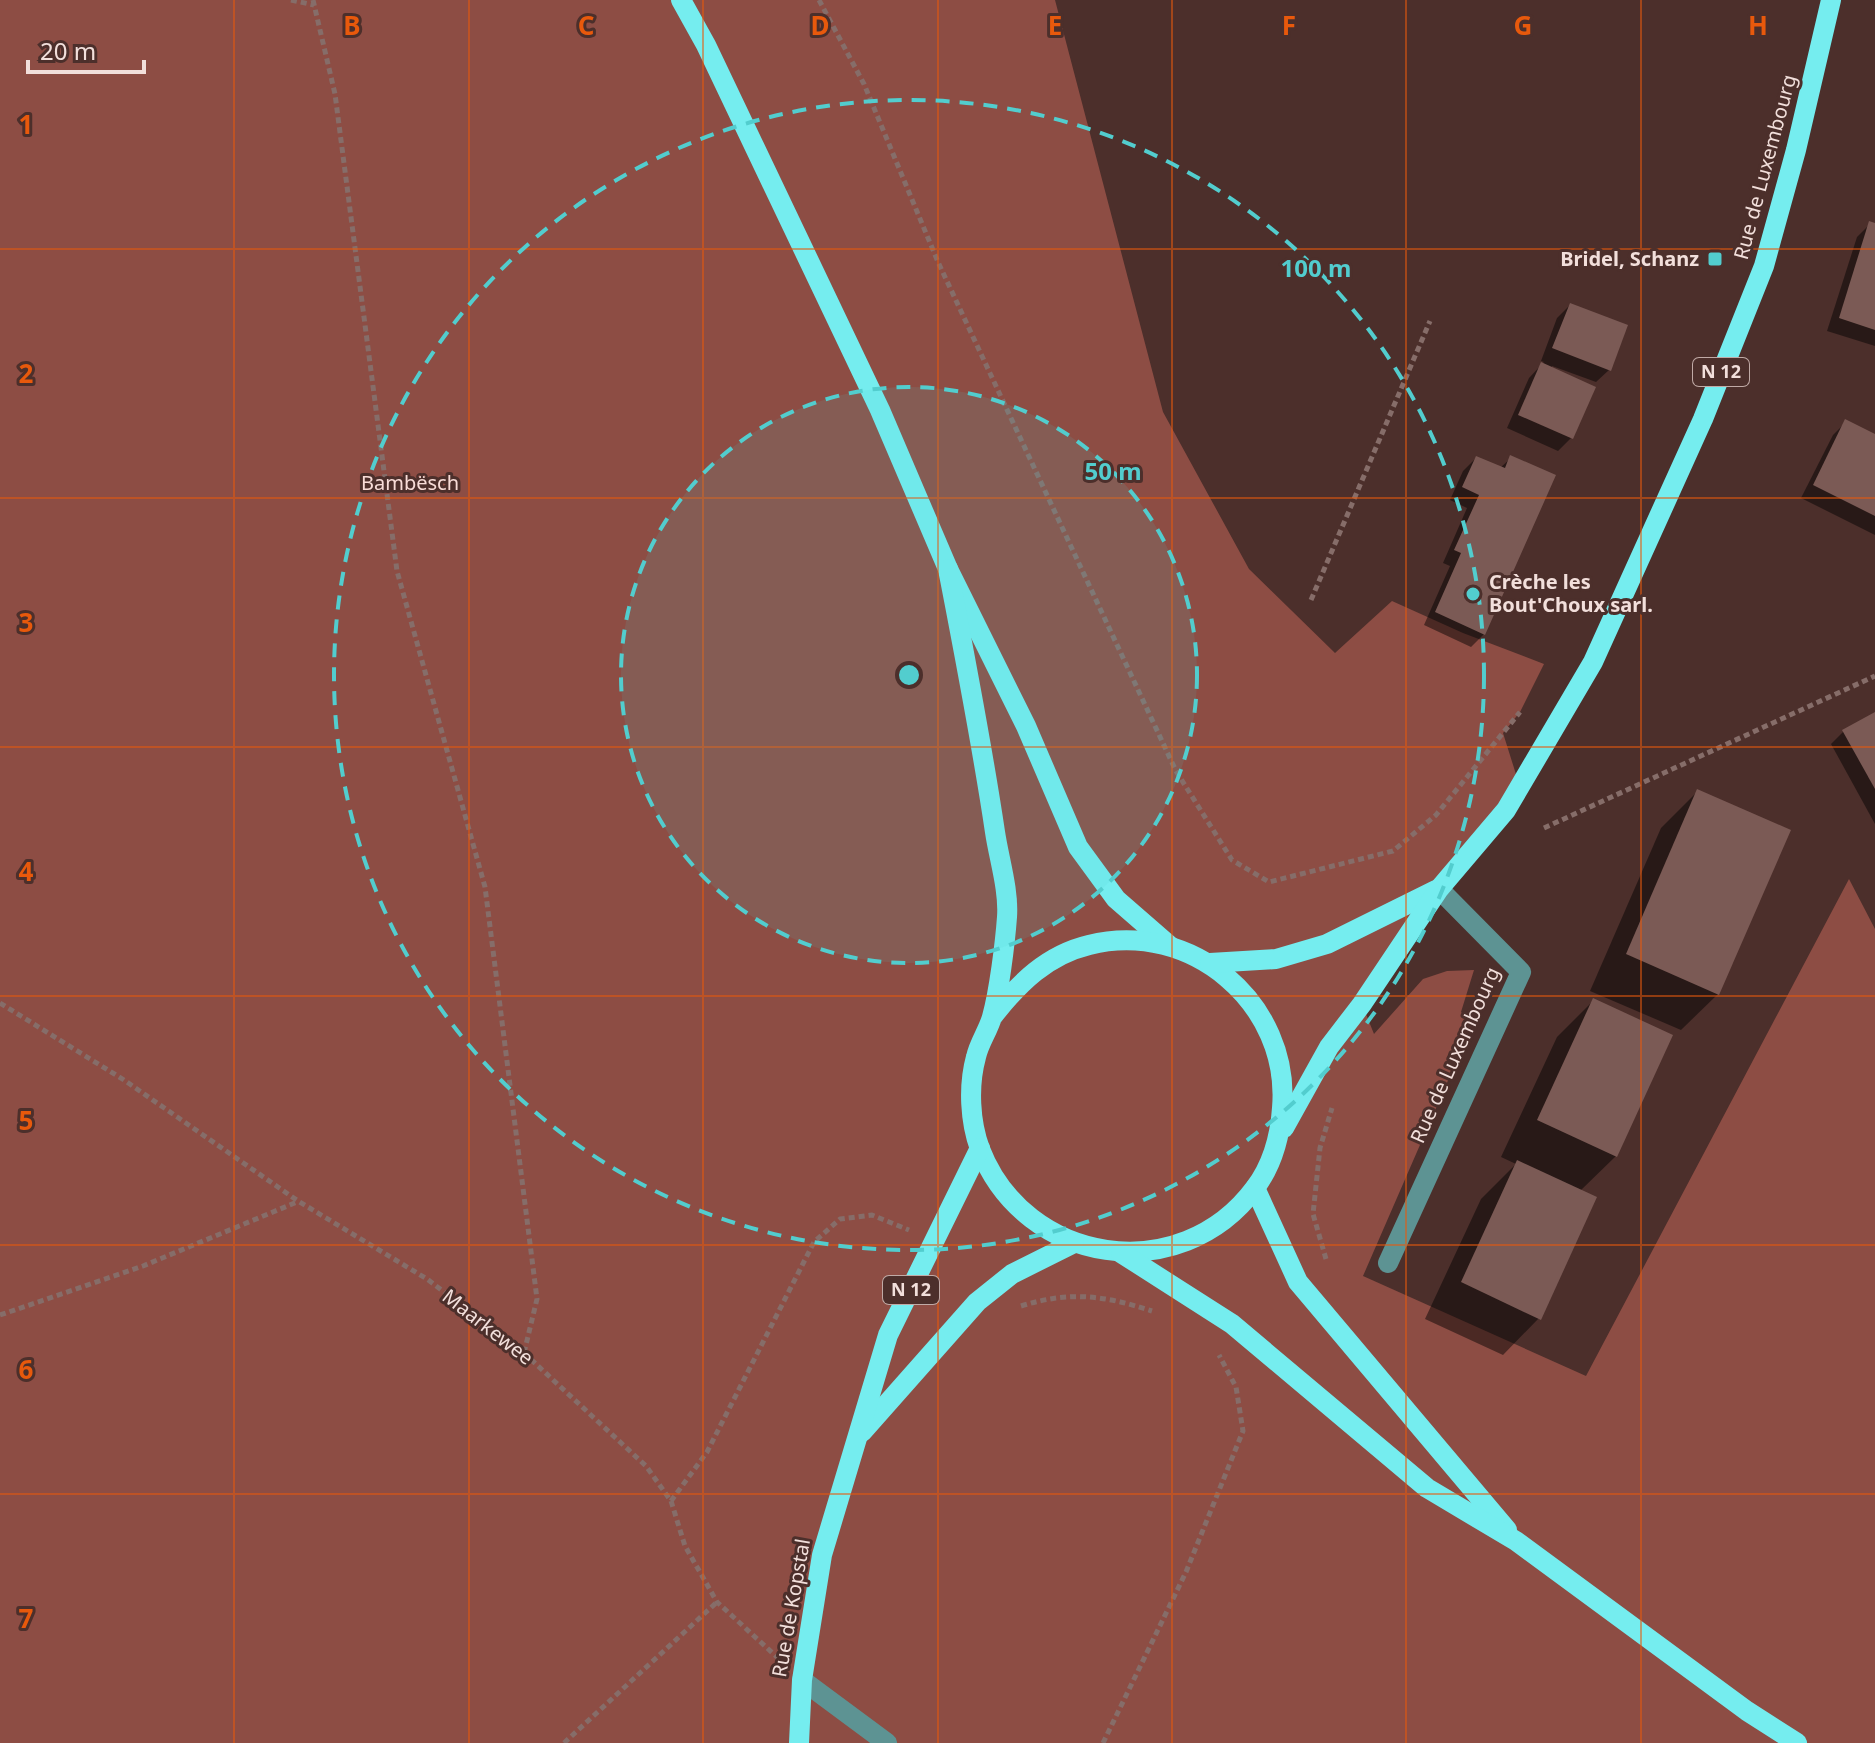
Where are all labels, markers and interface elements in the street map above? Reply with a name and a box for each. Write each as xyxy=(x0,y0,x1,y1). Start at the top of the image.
text: B xyxy=(343,7,361,43)
text: C xyxy=(578,7,594,43)
text: D xyxy=(810,7,830,43)
text: E xyxy=(1048,7,1062,43)
text: F xyxy=(1282,7,1296,43)
text: G xyxy=(1514,7,1532,43)
text: H xyxy=(1748,7,1768,43)
scale bar xyxy=(28,24,144,74)
text: 20 m xyxy=(40,34,96,67)
street label: Rue de Luxembourg xyxy=(1727,72,1802,262)
text: 1 xyxy=(19,106,33,142)
place label: Bridel, Schanz xyxy=(1560,245,1699,272)
marker: Bridel, Schanz xyxy=(1706,250,1724,268)
text: 100 m xyxy=(1281,251,1351,284)
text: 2 xyxy=(19,355,34,391)
road number: N 12 xyxy=(1693,358,1749,386)
text: 50 m xyxy=(1084,454,1142,487)
park label: Bambësch xyxy=(361,469,459,496)
place label: Crèche les Bout'Choux sarl. xyxy=(1489,568,1653,618)
marker: Crèche les Bout'Choux sarl. xyxy=(1464,585,1482,603)
text: 3 xyxy=(19,604,33,640)
centre of rings xyxy=(895,661,923,689)
text: 4 xyxy=(19,853,34,889)
street label: Rue de Luxembourg xyxy=(1404,962,1506,1147)
text: 5 xyxy=(19,1102,33,1138)
road number: N 12 xyxy=(883,1276,939,1304)
street label: Maarkewee xyxy=(437,1283,539,1371)
text: 6 xyxy=(19,1351,34,1387)
street label: Rue de Kopstal xyxy=(765,1537,816,1679)
text: 7 xyxy=(19,1600,34,1636)

